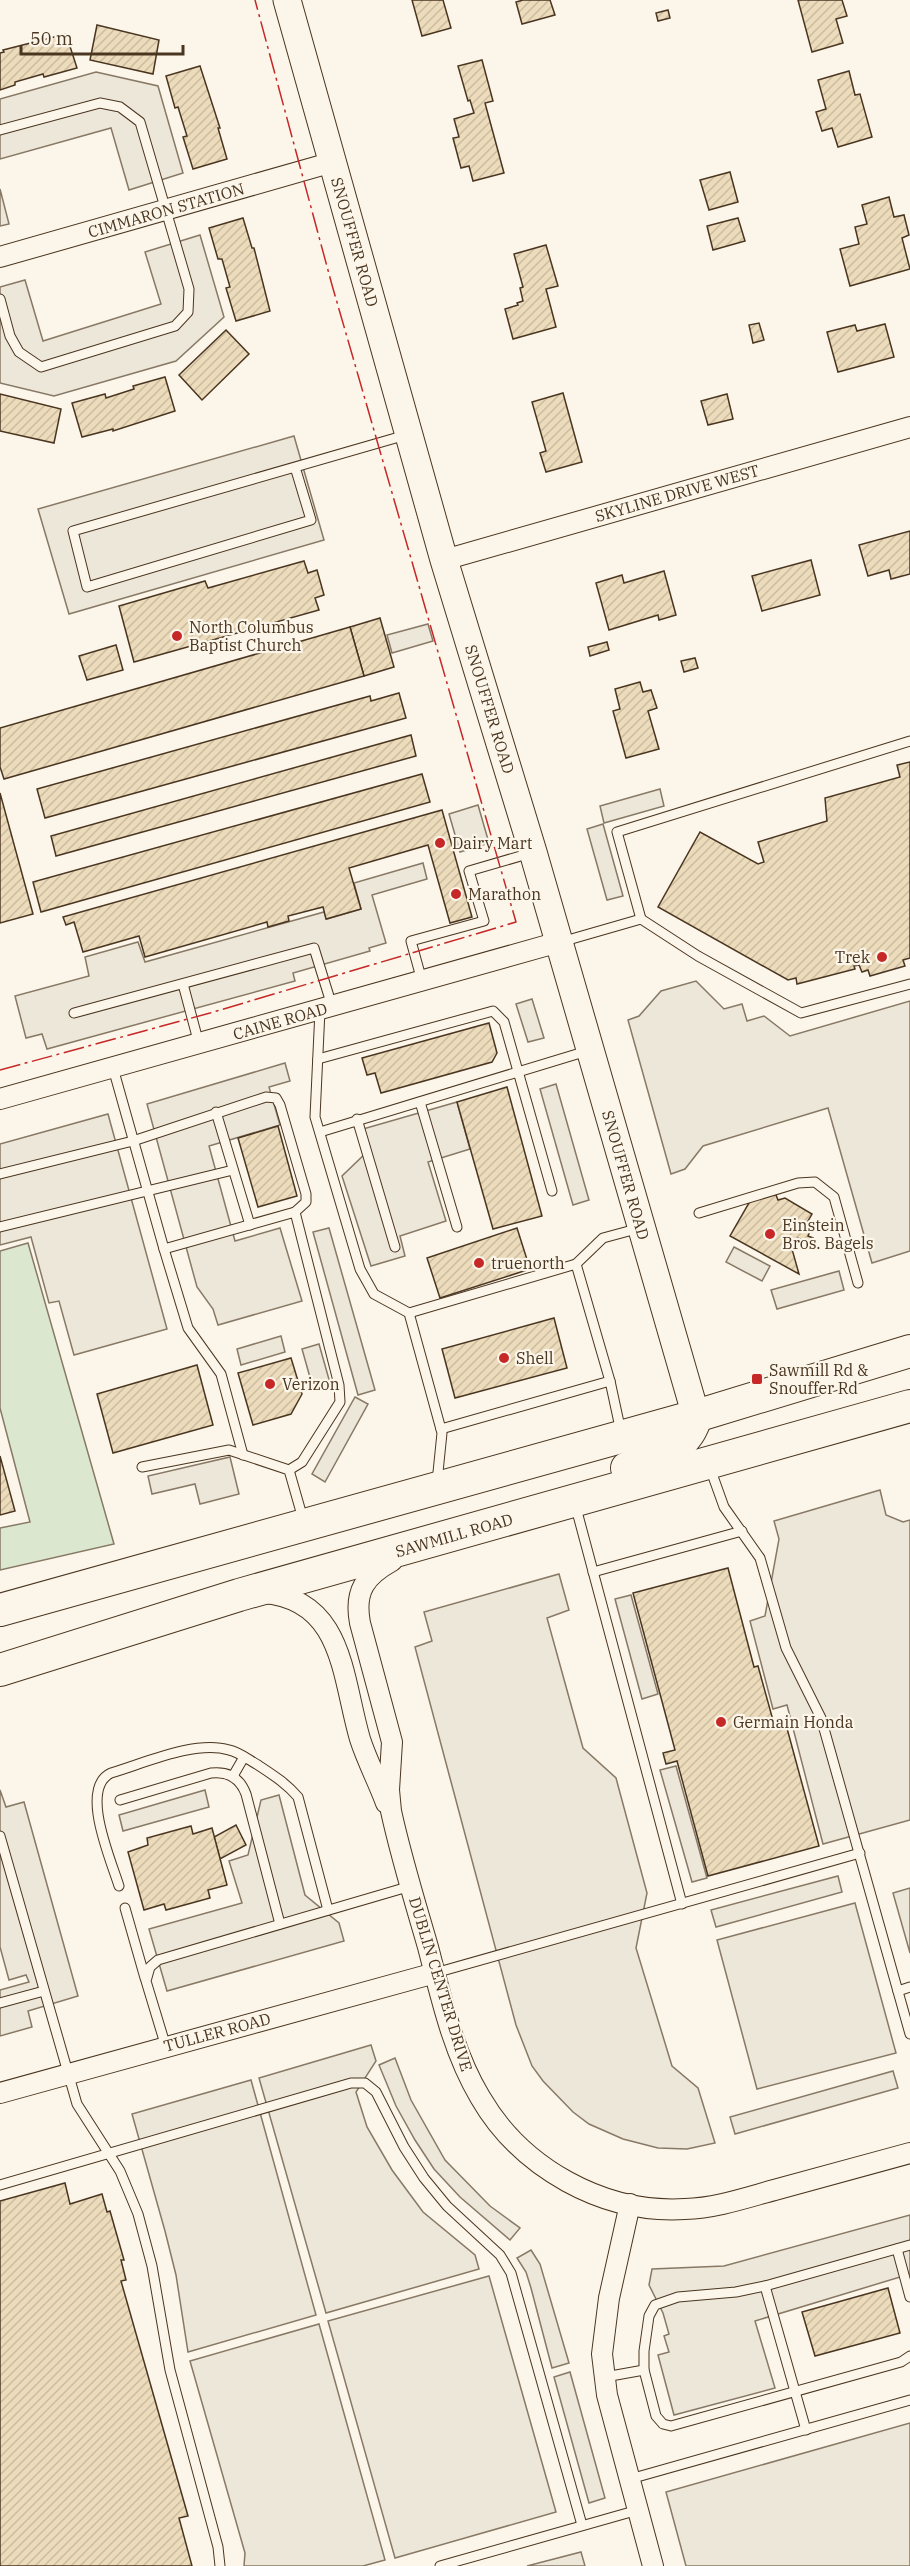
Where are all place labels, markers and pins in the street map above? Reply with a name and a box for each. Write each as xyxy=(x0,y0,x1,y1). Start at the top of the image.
place label: North Columbus Baptist Church xyxy=(189,617,313,655)
marker: North Columbus Baptist Church xyxy=(170,629,184,643)
place label: Dairy Mart xyxy=(452,833,533,853)
marker: Dairy Mart xyxy=(433,836,447,850)
place label: Marathon xyxy=(468,884,541,904)
marker: Marathon xyxy=(449,887,463,901)
place label: Trek xyxy=(835,947,871,967)
marker: Trek xyxy=(875,950,889,964)
place label: Einstein Bros. Bagels xyxy=(782,1215,874,1253)
marker: Einstein Bros. Bagels xyxy=(763,1227,777,1241)
place label: truenorth xyxy=(491,1253,565,1273)
marker: truenorth xyxy=(472,1256,486,1270)
place label: Shell xyxy=(516,1348,554,1368)
marker: Shell xyxy=(497,1351,511,1365)
place label: Sawmill Rd & Snouffer Rd xyxy=(769,1360,868,1398)
marker: Sawmill Rd & Snouffer Rd xyxy=(750,1372,764,1386)
place label: Verizon xyxy=(282,1374,340,1394)
marker: Verizon xyxy=(263,1377,277,1391)
place label: Germain Honda xyxy=(733,1712,854,1732)
marker: Germain Honda xyxy=(714,1715,728,1729)

